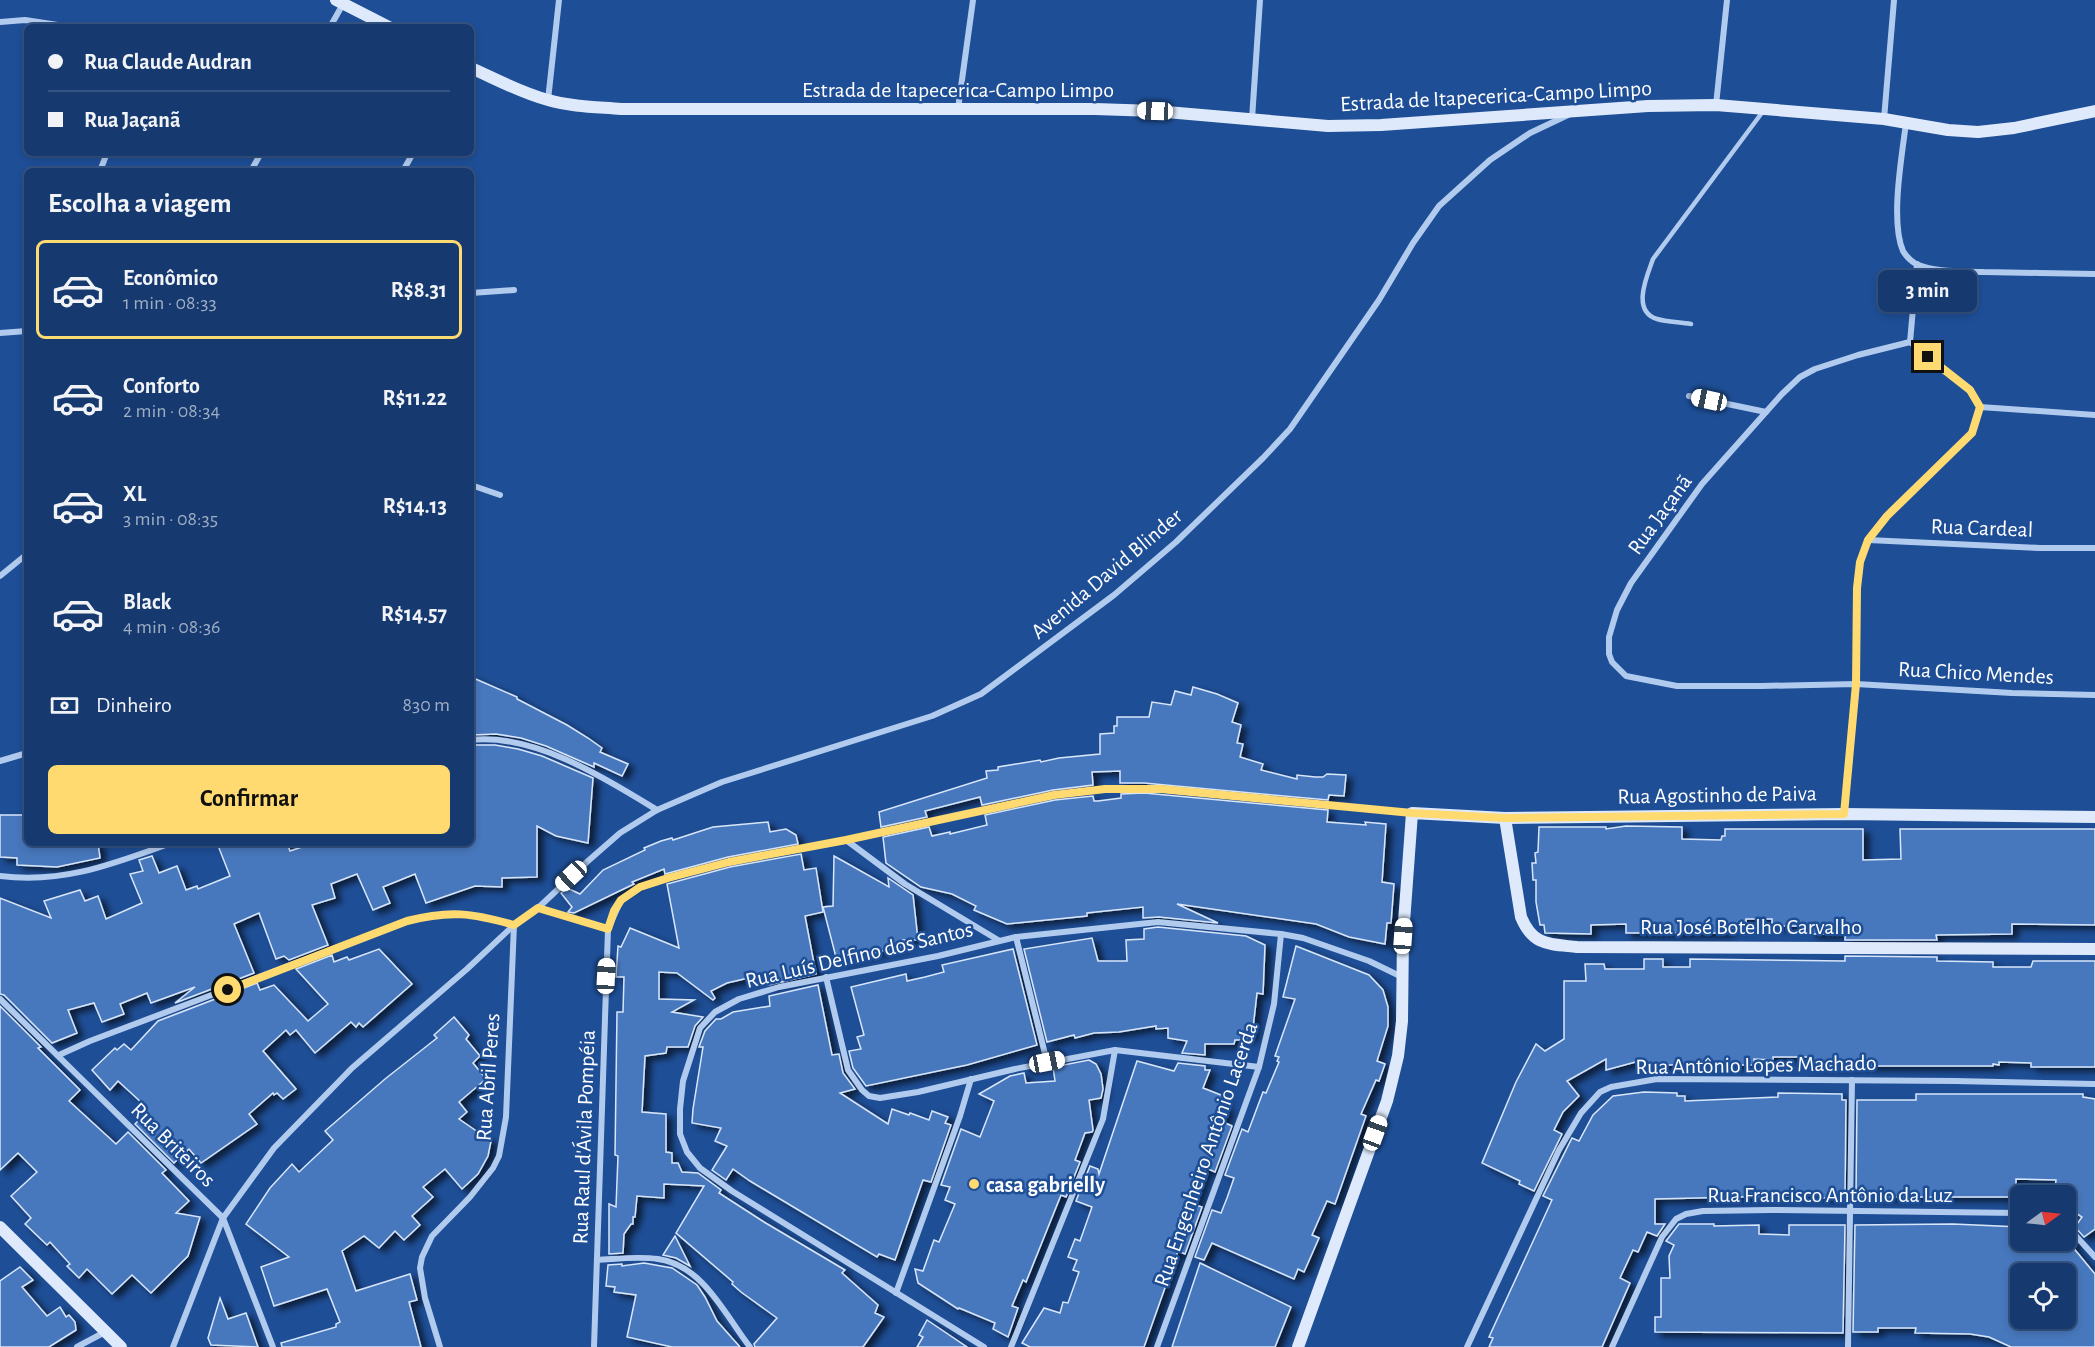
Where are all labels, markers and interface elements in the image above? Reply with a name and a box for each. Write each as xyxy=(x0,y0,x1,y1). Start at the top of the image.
text: Rua Claude Audran xyxy=(84,51,252,73)
street label: Estrada de Itapecerica-Campo Limpo xyxy=(1340,77,1653,115)
street label: Estrada de Itapecerica-Campo Limpo xyxy=(802,79,1114,101)
car xyxy=(1137,101,1173,121)
text: Rua Jaçanã xyxy=(84,109,181,131)
text: Escolha a viagem xyxy=(48,190,231,217)
icon: car xyxy=(51,263,105,317)
text: Econômico xyxy=(123,267,218,289)
callout: 3 min xyxy=(1878,270,1978,312)
text: R$8.31 xyxy=(391,279,447,301)
text: 3 min xyxy=(1906,281,1949,301)
text: 1 min · 08:33 xyxy=(123,293,217,313)
route end xyxy=(1914,343,1941,370)
icon: car xyxy=(51,371,105,425)
text: Conforto xyxy=(123,375,200,397)
text: R$11.22 xyxy=(383,387,447,409)
car xyxy=(1690,387,1728,413)
text: 2 min · 08:34 xyxy=(123,401,220,421)
street label: Rua Jaçanã xyxy=(1624,470,1696,559)
icon: car xyxy=(51,479,105,533)
text: XL xyxy=(123,483,146,505)
text: R$14.13 xyxy=(383,495,447,517)
street label: Avenida David Blinder xyxy=(1027,504,1186,643)
text: 3 min · 08:35 xyxy=(123,509,218,529)
street label: Rua Cardeal xyxy=(1930,515,2034,541)
icon: car xyxy=(51,587,105,641)
text: Black xyxy=(123,591,171,613)
text: R$14.57 xyxy=(381,603,447,625)
text: 4 min · 08:36 xyxy=(123,617,221,637)
street label: Rua Chico Mendes xyxy=(1897,658,2054,688)
icon: cash xyxy=(48,689,81,722)
text: Dinheiro xyxy=(96,694,172,716)
text: 830 m xyxy=(402,695,450,715)
button: Confirmar xyxy=(48,765,450,834)
street label: Rua Agostinho de Paiva xyxy=(1617,782,1817,808)
car xyxy=(552,857,590,895)
street label: Rua José Botelho Carvalho xyxy=(1640,916,1862,938)
car xyxy=(1393,917,1413,955)
street label: Rua Luís Delfino dos Santos xyxy=(743,918,975,992)
car xyxy=(596,958,616,994)
route start xyxy=(214,976,241,1003)
street label: Rua Abril Peres xyxy=(473,1012,503,1142)
street label: Rua Engenheiro Antônio Lacerda xyxy=(1150,1019,1262,1289)
street label: Rua Raul d'Ávila Pompéia xyxy=(568,1029,599,1245)
car xyxy=(1028,1050,1066,1074)
street label: Rua Antônio Lopes Machado xyxy=(1635,1052,1877,1078)
street label: Rua Briteiros xyxy=(127,1098,220,1191)
car xyxy=(1360,1113,1390,1153)
place label: casa gabrielly xyxy=(986,1174,1105,1197)
marker: casa gabrielly xyxy=(967,1177,981,1191)
street label: Rua Francisco Antônio da Luz xyxy=(1707,1184,1953,1206)
north arrow xyxy=(2010,1185,2076,1251)
map controls xyxy=(2010,1185,2076,1329)
button: locate xyxy=(2010,1263,2076,1329)

